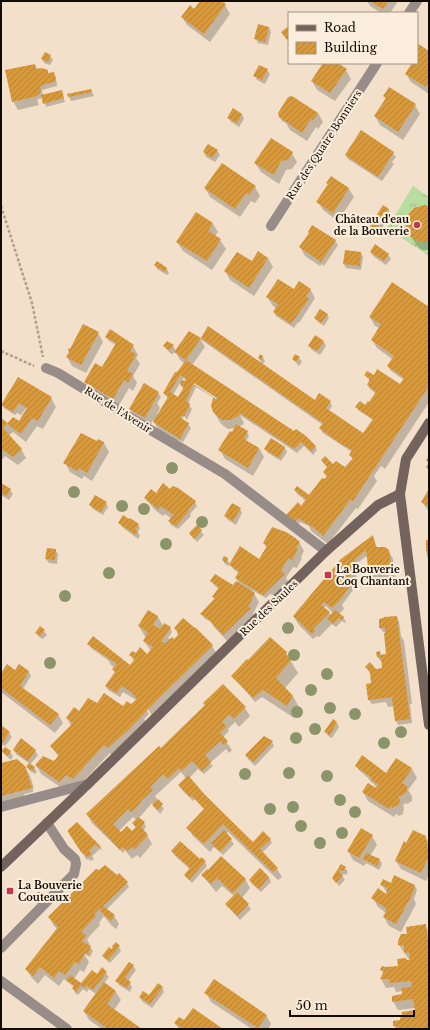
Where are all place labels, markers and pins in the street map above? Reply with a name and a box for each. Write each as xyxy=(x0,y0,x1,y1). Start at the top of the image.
place label: Château d'eau de la Bouverie xyxy=(334,213,409,238)
marker: Château d'eau de la Bouverie xyxy=(412,220,422,230)
place label: La Bouverie Coq Chantant xyxy=(336,563,409,588)
marker: La Bouverie Coq Chantant xyxy=(323,570,333,580)
place label: La Bouverie Couteaux xyxy=(18,879,82,904)
marker: La Bouverie Couteaux xyxy=(5,886,15,896)

